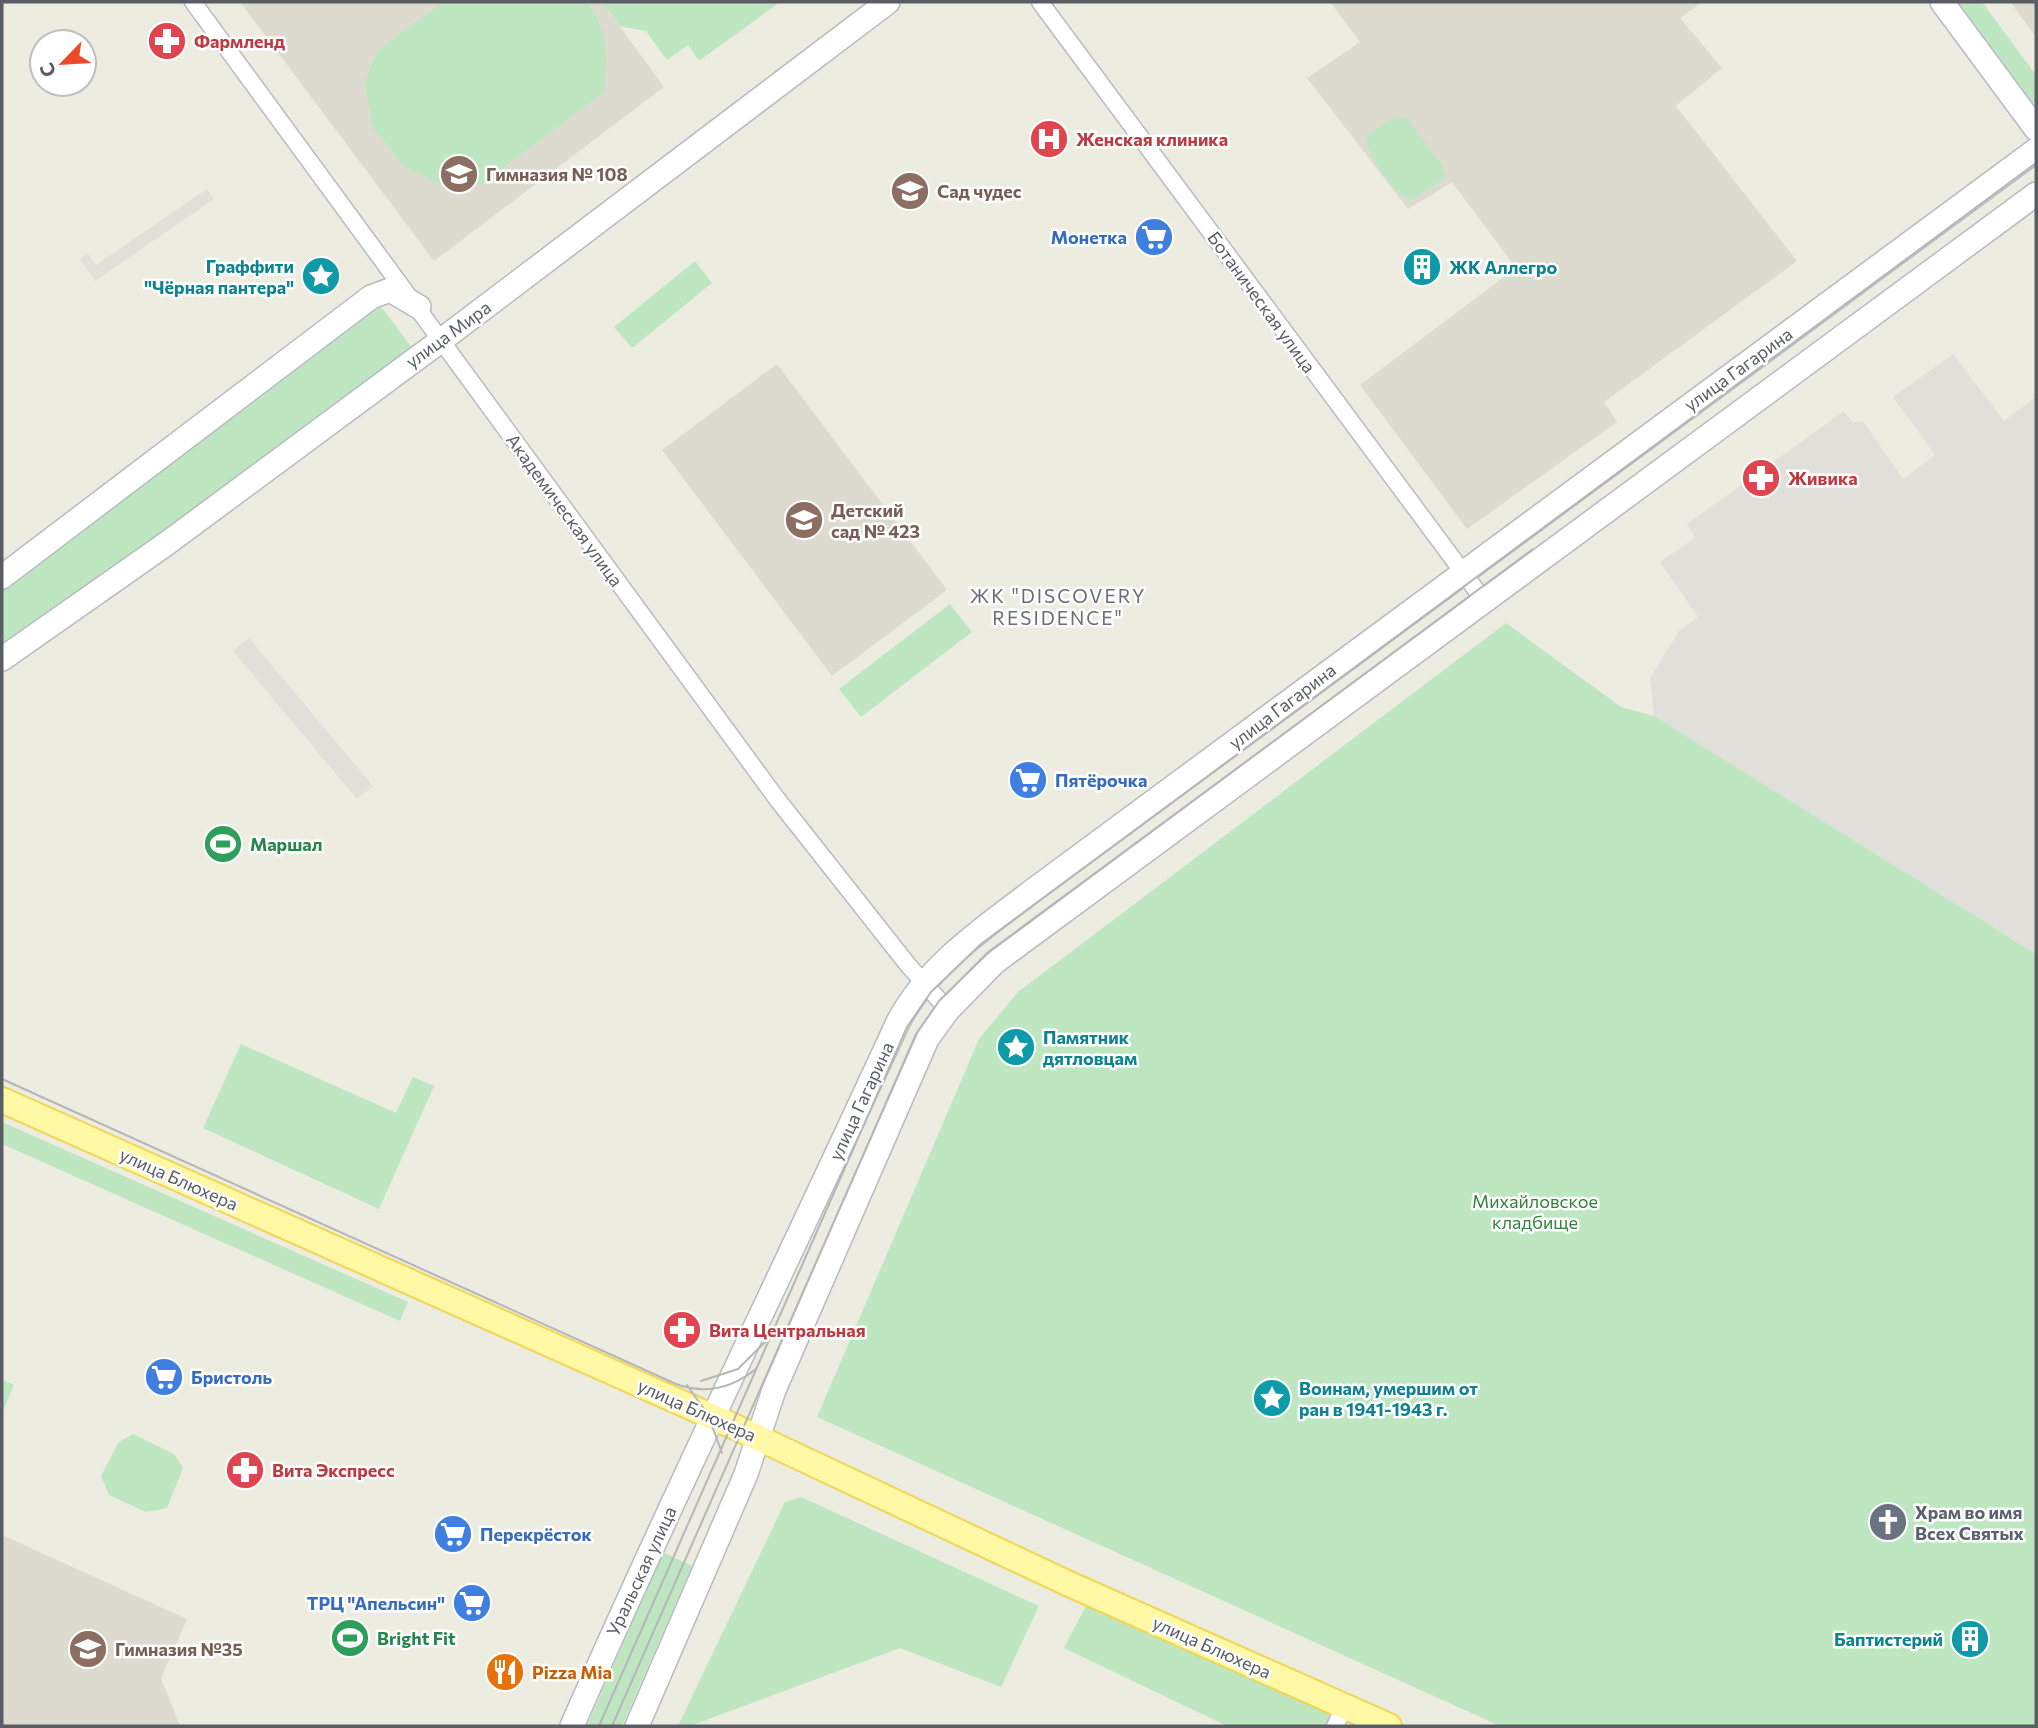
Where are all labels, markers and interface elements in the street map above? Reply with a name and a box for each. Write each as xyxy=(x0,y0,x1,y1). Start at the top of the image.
pharmacy icon: Фармленд xyxy=(146,20,188,62)
north arrow xyxy=(28,28,98,98)
place label: Фармленд xyxy=(194,30,285,52)
text: С xyxy=(34,60,60,81)
hospital icon: Женская клиника xyxy=(1028,118,1070,160)
place label: Женская клиника xyxy=(1076,128,1228,150)
school or university icon: Гимназия № 108 xyxy=(438,153,480,195)
place label: Гимназия № 108 xyxy=(486,163,628,185)
school or university icon: Сад чудес xyxy=(889,170,931,212)
place label: Сад чудес xyxy=(937,180,1022,202)
supermarket icon: Монетка xyxy=(1133,216,1175,258)
place label: Монетка xyxy=(1051,226,1127,248)
street label: Ботаническая улица xyxy=(1203,227,1321,377)
building icon: ЖК Аллегро xyxy=(1401,246,1443,288)
place label: Граффити "Чёрная пантера" xyxy=(144,255,294,298)
place icon: Граффити "Чёрная пантера" xyxy=(300,255,342,297)
place label: ЖК Аллегро xyxy=(1449,256,1558,278)
street label: улица Мира xyxy=(401,296,495,372)
street label: улица Гагарина xyxy=(1680,322,1796,416)
street label: Академическая улица xyxy=(502,429,628,591)
pharmacy icon: Живика xyxy=(1740,457,1782,499)
place label: Живика xyxy=(1788,467,1858,489)
school or university icon: Детский сад № 423 xyxy=(783,499,825,541)
place label: Детский сад № 423 xyxy=(831,499,920,542)
district label: ЖК "DISCOVERY RESIDENCE" xyxy=(970,584,1146,629)
street label: улица Гагарина xyxy=(1224,659,1340,753)
supermarket icon: Пятёрочка xyxy=(1007,759,1049,801)
place label: Пятёрочка xyxy=(1055,769,1147,791)
sports icon: Маршал xyxy=(202,823,244,865)
place label: Маршал xyxy=(250,833,322,855)
place icon: Памятник дятловцам xyxy=(995,1026,1037,1068)
place label: Памятник дятловцам xyxy=(1043,1026,1137,1069)
street label: улица Гагарина xyxy=(824,1038,898,1164)
street label: улица Блюхера xyxy=(116,1143,242,1215)
park label: Михайловское кладбище xyxy=(1472,1190,1598,1233)
pharmacy icon: Вита Центральная xyxy=(661,1309,703,1351)
place label: Вита Центральная xyxy=(709,1319,866,1341)
supermarket icon: Бристоль xyxy=(143,1356,185,1398)
place label: Бристоль xyxy=(191,1366,273,1388)
street label: улица Блюхера xyxy=(634,1374,760,1446)
place icon: Воинам, умершим от ран в 1941-1943 г. xyxy=(1251,1377,1293,1419)
place label: Воинам, умершим от ран в 1941-1943 г. xyxy=(1299,1377,1478,1420)
pharmacy icon: Вита Экспресс xyxy=(224,1449,266,1491)
place label: Вита Экспресс xyxy=(272,1459,395,1481)
church icon: Храм во имя Всех Святых xyxy=(1867,1501,1909,1543)
place label: Храм во имя Всех Святых xyxy=(1915,1501,2024,1544)
street label: Уральская улица xyxy=(601,1503,681,1639)
supermarket icon: Перекрёсток xyxy=(432,1513,474,1555)
place label: Перекрёсток xyxy=(480,1523,592,1545)
supermarket icon: ТРЦ "Апельсин" xyxy=(451,1582,493,1624)
place label: ТРЦ "Апельсин" xyxy=(307,1592,445,1614)
street label: улица Блюхера xyxy=(1149,1611,1275,1683)
sports icon: Bright Fit xyxy=(329,1617,371,1659)
building icon: Баптистерий xyxy=(1949,1618,1991,1660)
place label: Bright Fit xyxy=(377,1627,456,1649)
school or university icon: Гимназия №35 xyxy=(67,1628,109,1670)
place label: Баптистерий xyxy=(1834,1628,1943,1650)
place label: Гимназия №35 xyxy=(115,1638,243,1660)
restaurant icon: Pizza Mia xyxy=(484,1651,526,1693)
place label: Pizza Mia xyxy=(532,1661,612,1683)

